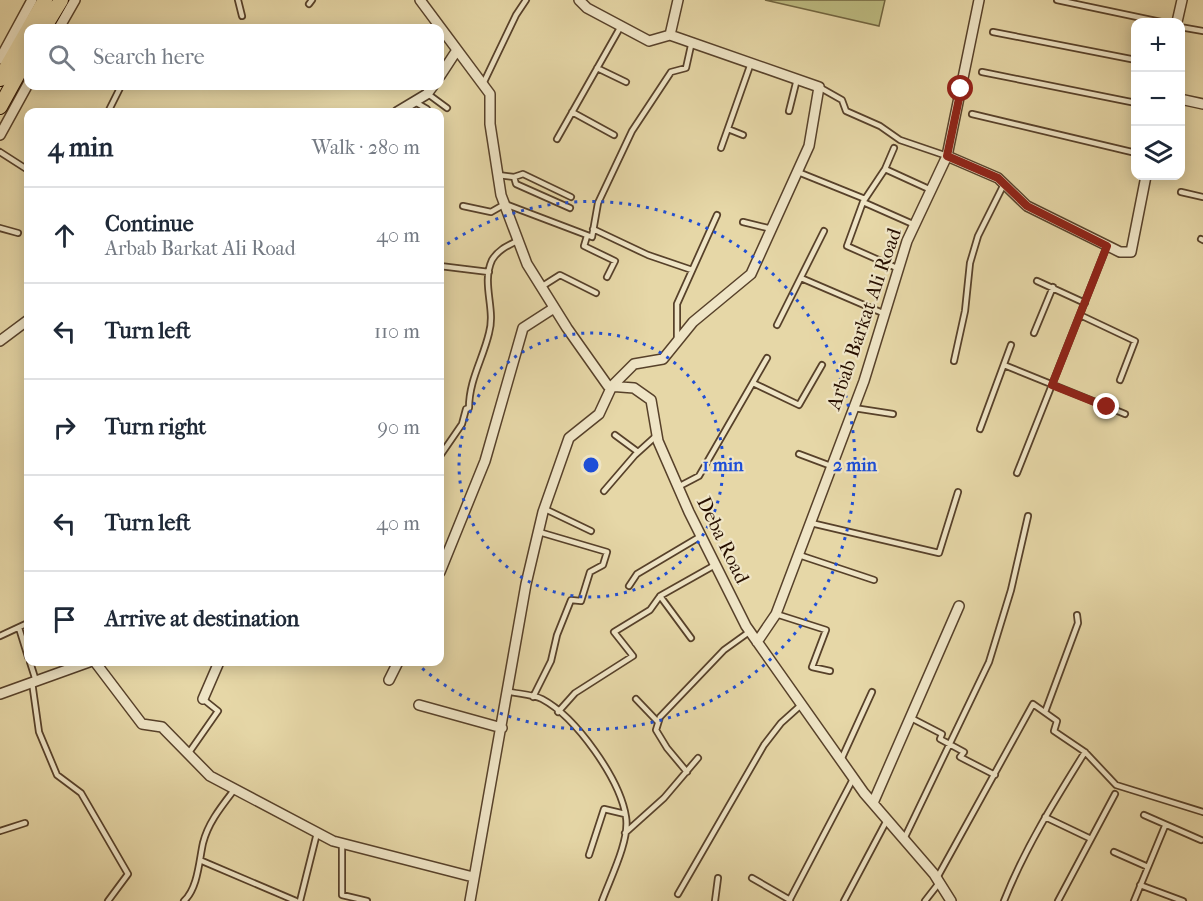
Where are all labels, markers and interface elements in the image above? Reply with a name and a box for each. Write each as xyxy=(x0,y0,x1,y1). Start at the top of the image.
map controls xyxy=(1131,18,1185,180)
button: + xyxy=(1131,18,1185,72)
search box xyxy=(24,24,444,90)
icon: search xyxy=(45,41,78,74)
text: Search here xyxy=(93,44,205,70)
button: − xyxy=(1131,72,1185,126)
route start xyxy=(947,75,973,101)
button: layers xyxy=(1131,126,1185,180)
text: 4 min xyxy=(48,132,113,163)
text: Walk · 280 m xyxy=(312,136,420,159)
text: Continue xyxy=(105,211,194,237)
icon: ahead xyxy=(48,219,81,252)
text: 40 m xyxy=(376,224,420,247)
street label: Arbab Barkat Ali Road xyxy=(822,224,906,414)
text: Arbab Barkat Ali Road xyxy=(105,237,296,260)
icon: left xyxy=(48,315,81,348)
text: Turn left xyxy=(105,318,191,344)
text: 110 m xyxy=(374,320,420,343)
route end xyxy=(1093,393,1119,419)
icon: right xyxy=(48,411,81,444)
text: Turn right xyxy=(105,414,206,440)
text: 90 m xyxy=(378,416,420,439)
centre of rings xyxy=(581,455,601,475)
text: 1 min xyxy=(702,455,744,476)
text: 2 min xyxy=(833,455,877,476)
street label: Deba Road xyxy=(692,493,754,588)
icon: left xyxy=(48,507,81,540)
text: Turn left xyxy=(105,510,191,536)
text: 40 m xyxy=(376,512,420,535)
icon: arrive xyxy=(48,603,81,636)
text: Arrive at destination xyxy=(105,606,299,632)

